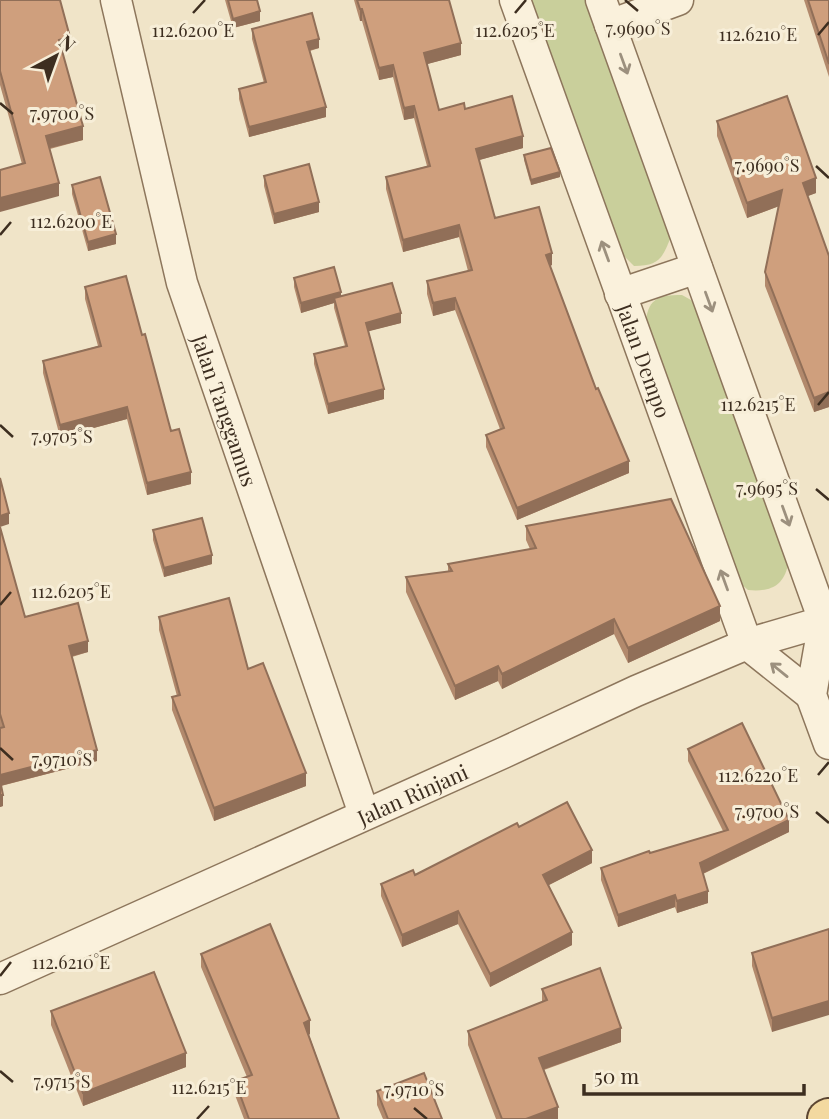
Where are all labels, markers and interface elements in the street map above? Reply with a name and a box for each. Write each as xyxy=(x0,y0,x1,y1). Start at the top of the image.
text: 7.9690°S xyxy=(606,16,670,40)
text: 112.6200°E xyxy=(152,18,234,42)
text: 112.6205°E xyxy=(475,18,555,42)
north arrow xyxy=(21,21,91,91)
text: 112.6210°E xyxy=(719,22,797,46)
text: N xyxy=(54,28,82,57)
one-way arrow xyxy=(619,53,631,75)
text: 7.9700°S xyxy=(30,101,94,125)
text: 7.9690°S xyxy=(735,153,799,177)
text: 112.6200°E xyxy=(30,209,112,233)
one-way arrow xyxy=(598,241,610,263)
one-way arrow xyxy=(704,290,716,312)
street label: Jalan Dempo xyxy=(611,299,678,421)
street label: Jalan Tanggamus xyxy=(186,330,265,490)
text: 112.6215°E xyxy=(720,392,796,416)
text: 7.9705°S xyxy=(31,424,93,448)
text: 7.9695°S xyxy=(736,476,798,500)
one-way arrow xyxy=(781,504,793,526)
one-way arrow xyxy=(717,570,729,592)
text: 112.6205°E xyxy=(31,579,111,603)
one-way arrow xyxy=(771,662,789,678)
text: 7.9710°S xyxy=(32,747,92,771)
street label: Jalan Rinjani xyxy=(352,757,472,831)
text: 112.6220°E xyxy=(718,763,798,787)
text: 7.9700°S xyxy=(735,799,799,823)
text: 112.6210°E xyxy=(32,950,110,974)
scale bar xyxy=(584,1052,804,1096)
text: 50 m xyxy=(594,1061,640,1089)
text: 7.9715°S xyxy=(33,1069,91,1093)
text: 112.6215°E xyxy=(171,1075,247,1099)
text: 7.9710°S xyxy=(384,1077,444,1101)

